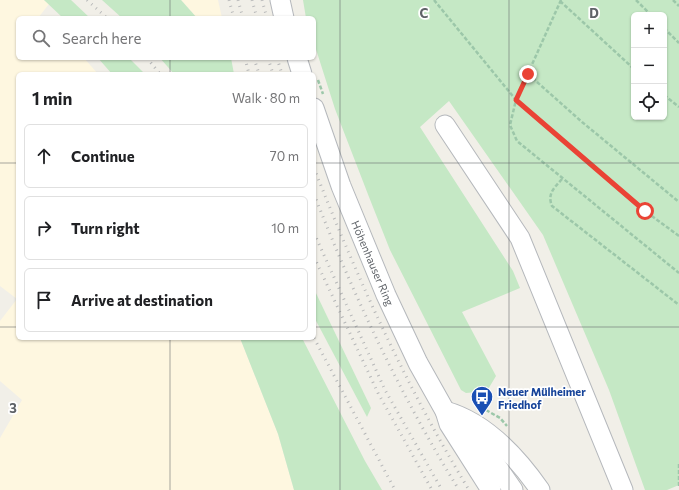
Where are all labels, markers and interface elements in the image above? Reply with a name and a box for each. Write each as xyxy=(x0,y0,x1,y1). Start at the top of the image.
text: C xyxy=(420,5,429,21)
text: D xyxy=(589,5,599,21)
map controls xyxy=(631,12,667,120)
button: + xyxy=(631,12,667,48)
search box xyxy=(16,16,316,60)
icon: search xyxy=(30,27,52,49)
text: Search here xyxy=(62,29,141,47)
button: − xyxy=(631,48,667,84)
route end xyxy=(519,65,537,83)
button: locate xyxy=(631,84,667,120)
text: 1 min xyxy=(32,88,72,109)
text: Walk · 80 m xyxy=(232,90,300,106)
icon: ahead xyxy=(33,145,55,167)
text: Continue xyxy=(71,147,135,165)
text: 70 m xyxy=(270,148,299,164)
route start xyxy=(636,202,654,220)
icon: right xyxy=(33,217,55,239)
street label: Höhenhauser Ring xyxy=(349,218,397,308)
text: Turn right xyxy=(71,219,140,237)
text: 10 m xyxy=(271,220,299,236)
icon: arrive xyxy=(33,289,55,311)
text: Arrive at destination xyxy=(71,291,213,309)
bus stop icon: Neuer Mülheimer Friedhof xyxy=(469,384,495,417)
place label: Neuer Mülheimer Friedhof xyxy=(498,385,586,411)
text: 3 xyxy=(9,400,17,416)

